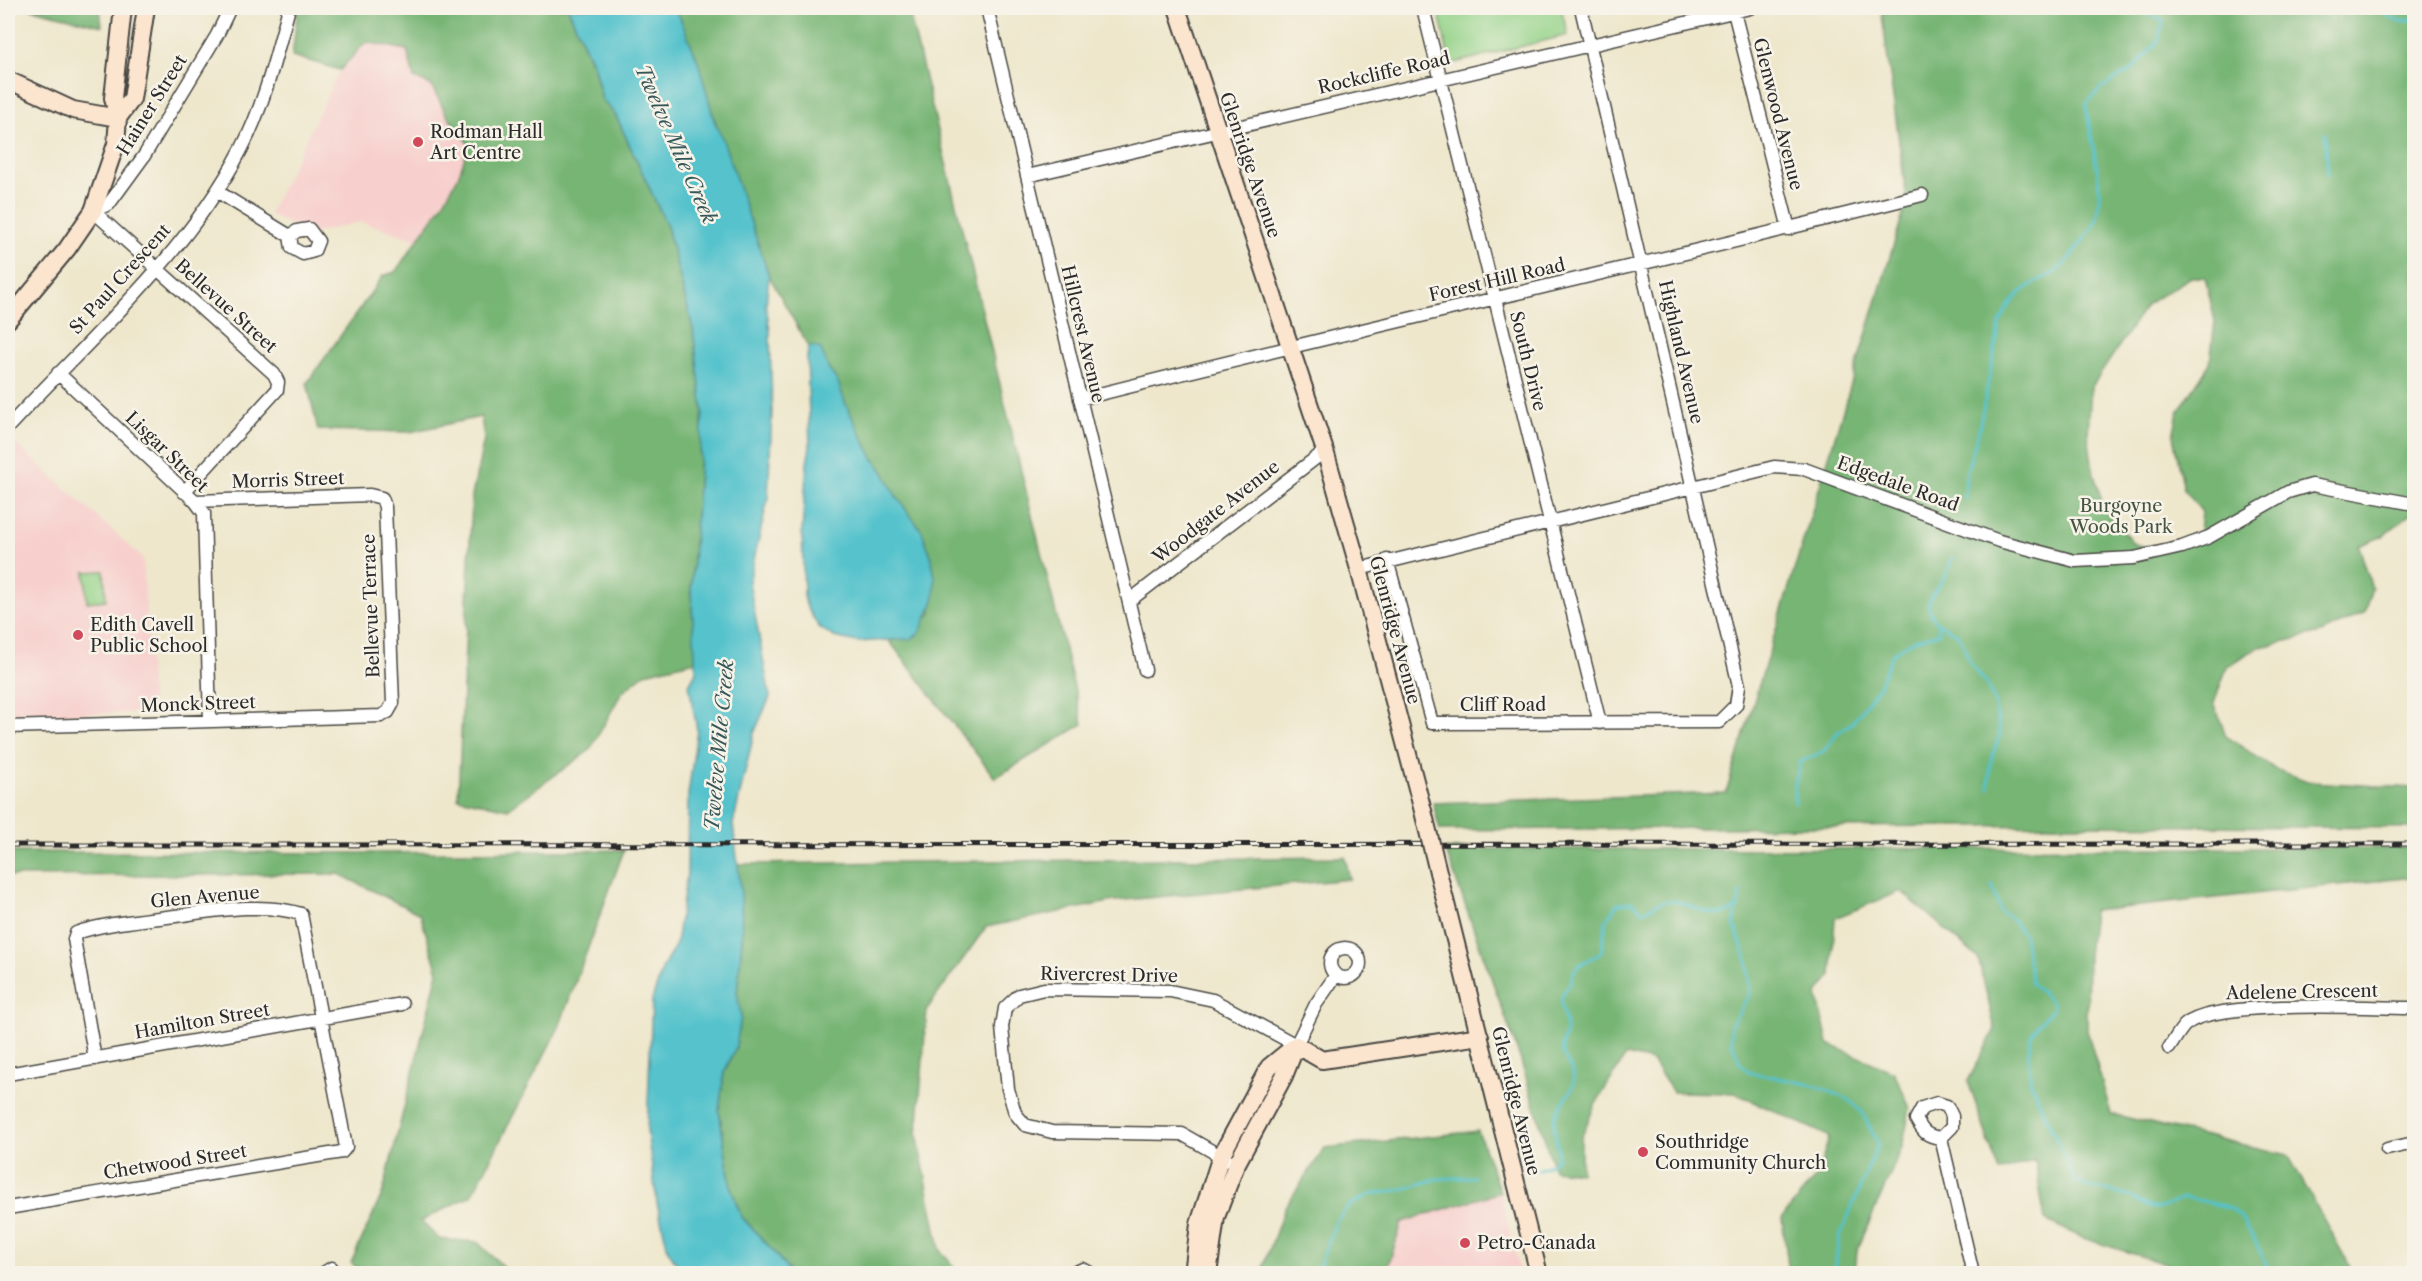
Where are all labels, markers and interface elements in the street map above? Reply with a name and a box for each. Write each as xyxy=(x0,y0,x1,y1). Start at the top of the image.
street label: Glenwood Avenue xyxy=(1748,36,1808,192)
street label: Rockcliffe Road xyxy=(1316,47,1452,99)
street label: Hainer Street xyxy=(112,50,192,159)
water label: Twelve Mile Creek xyxy=(630,61,722,228)
street label: Glenridge Avenue xyxy=(1215,89,1285,241)
place label: Rodman Hall Art Centre xyxy=(429,121,543,164)
marker: Rodman Hall Art Centre xyxy=(411,135,425,149)
street label: St Paul Crescent xyxy=(65,219,176,339)
street label: Bellevue Street xyxy=(170,254,282,358)
street label: Forest Hill Road xyxy=(1427,254,1567,306)
street label: Hillcrest Avenue xyxy=(1056,263,1110,405)
street label: Highland Avenue xyxy=(1654,278,1708,426)
street label: South Drive xyxy=(1505,309,1551,413)
street label: Lisgar Street xyxy=(121,407,214,498)
street label: Edgedale Road xyxy=(1834,452,1962,516)
street label: Woodgate Avenue xyxy=(1148,456,1284,569)
street label: Morris Street xyxy=(231,467,346,493)
park label: Burgoyne Woods Park xyxy=(2069,495,2174,538)
street label: Bellevue Terrace xyxy=(357,534,385,678)
street label: Glenridge Avenue xyxy=(1365,553,1425,707)
place label: Edith Cavell Public School xyxy=(90,614,208,657)
marker: Edith Cavell Public School xyxy=(71,628,85,642)
water label: Twelve Mile Creek xyxy=(700,658,738,832)
street label: Monck Street xyxy=(140,691,257,717)
street label: Cliff Road xyxy=(1460,694,1546,716)
street label: Glen Avenue xyxy=(150,881,260,913)
street label: Rivercrest Drive xyxy=(1040,963,1178,987)
street label: Adelene Crescent xyxy=(2225,980,2379,1004)
street label: Hamilton Street xyxy=(133,998,272,1044)
street label: Glenridge Avenue xyxy=(1487,1024,1545,1178)
place label: Southridge Community Church xyxy=(1655,1131,1826,1174)
street label: Chetwood Street xyxy=(102,1140,249,1184)
marker: Southridge Community Church xyxy=(1636,1145,1650,1159)
place label: Petro-Canada xyxy=(1477,1232,1597,1254)
marker: Petro-Canada xyxy=(1458,1236,1472,1250)

